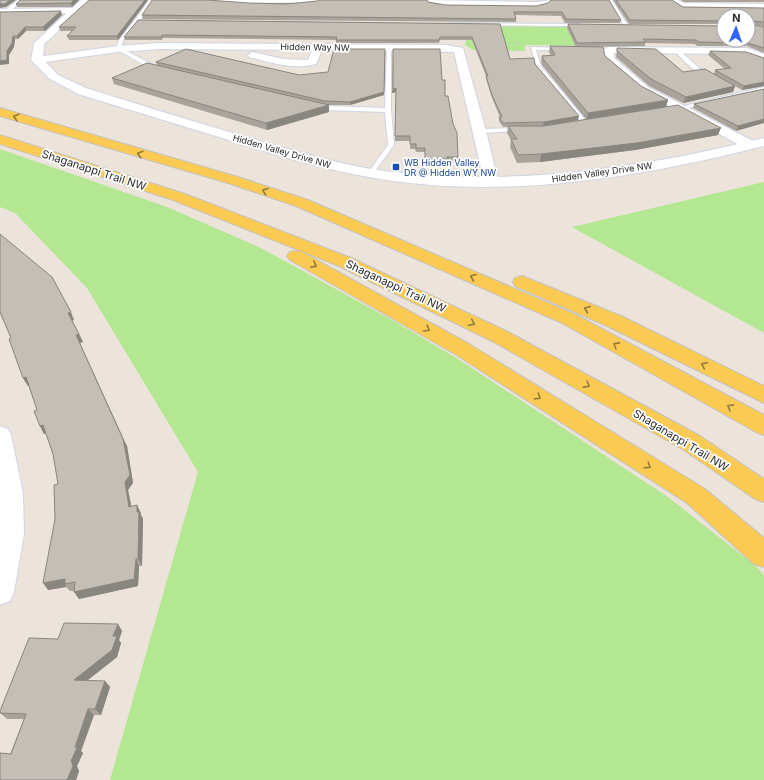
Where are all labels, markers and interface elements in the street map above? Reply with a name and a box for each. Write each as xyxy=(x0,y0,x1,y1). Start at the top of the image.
north arrow xyxy=(716,8,756,48)
text: N xyxy=(732,11,741,25)
street label: Hidden Way NW xyxy=(280,41,350,53)
one-way arrow xyxy=(12,113,19,122)
street label: Hidden Valley Drive NW xyxy=(232,132,332,170)
street label: Shaganappi Trail NW xyxy=(40,147,148,194)
one-way arrow xyxy=(137,150,144,159)
place label: WB Hidden Valley DR @ Hidden WY NW xyxy=(404,157,496,178)
street label: Hidden Valley Drive NW xyxy=(551,159,653,184)
marker: WB Hidden Valley DR @ Hidden WY NW xyxy=(391,162,401,172)
one-way arrow xyxy=(261,187,268,196)
street label: Shaganappi Trail NW xyxy=(344,257,448,315)
one-way arrow xyxy=(310,260,317,268)
one-way arrow xyxy=(470,274,477,282)
one-way arrow xyxy=(583,306,590,314)
one-way arrow xyxy=(468,318,476,326)
one-way arrow xyxy=(423,324,431,331)
one-way arrow xyxy=(613,342,620,349)
one-way arrow xyxy=(701,362,708,370)
one-way arrow xyxy=(583,380,590,387)
one-way arrow xyxy=(534,392,541,399)
one-way arrow xyxy=(727,404,734,412)
street label: Shaganappi Trail NW xyxy=(631,406,731,474)
one-way arrow xyxy=(644,461,651,469)

